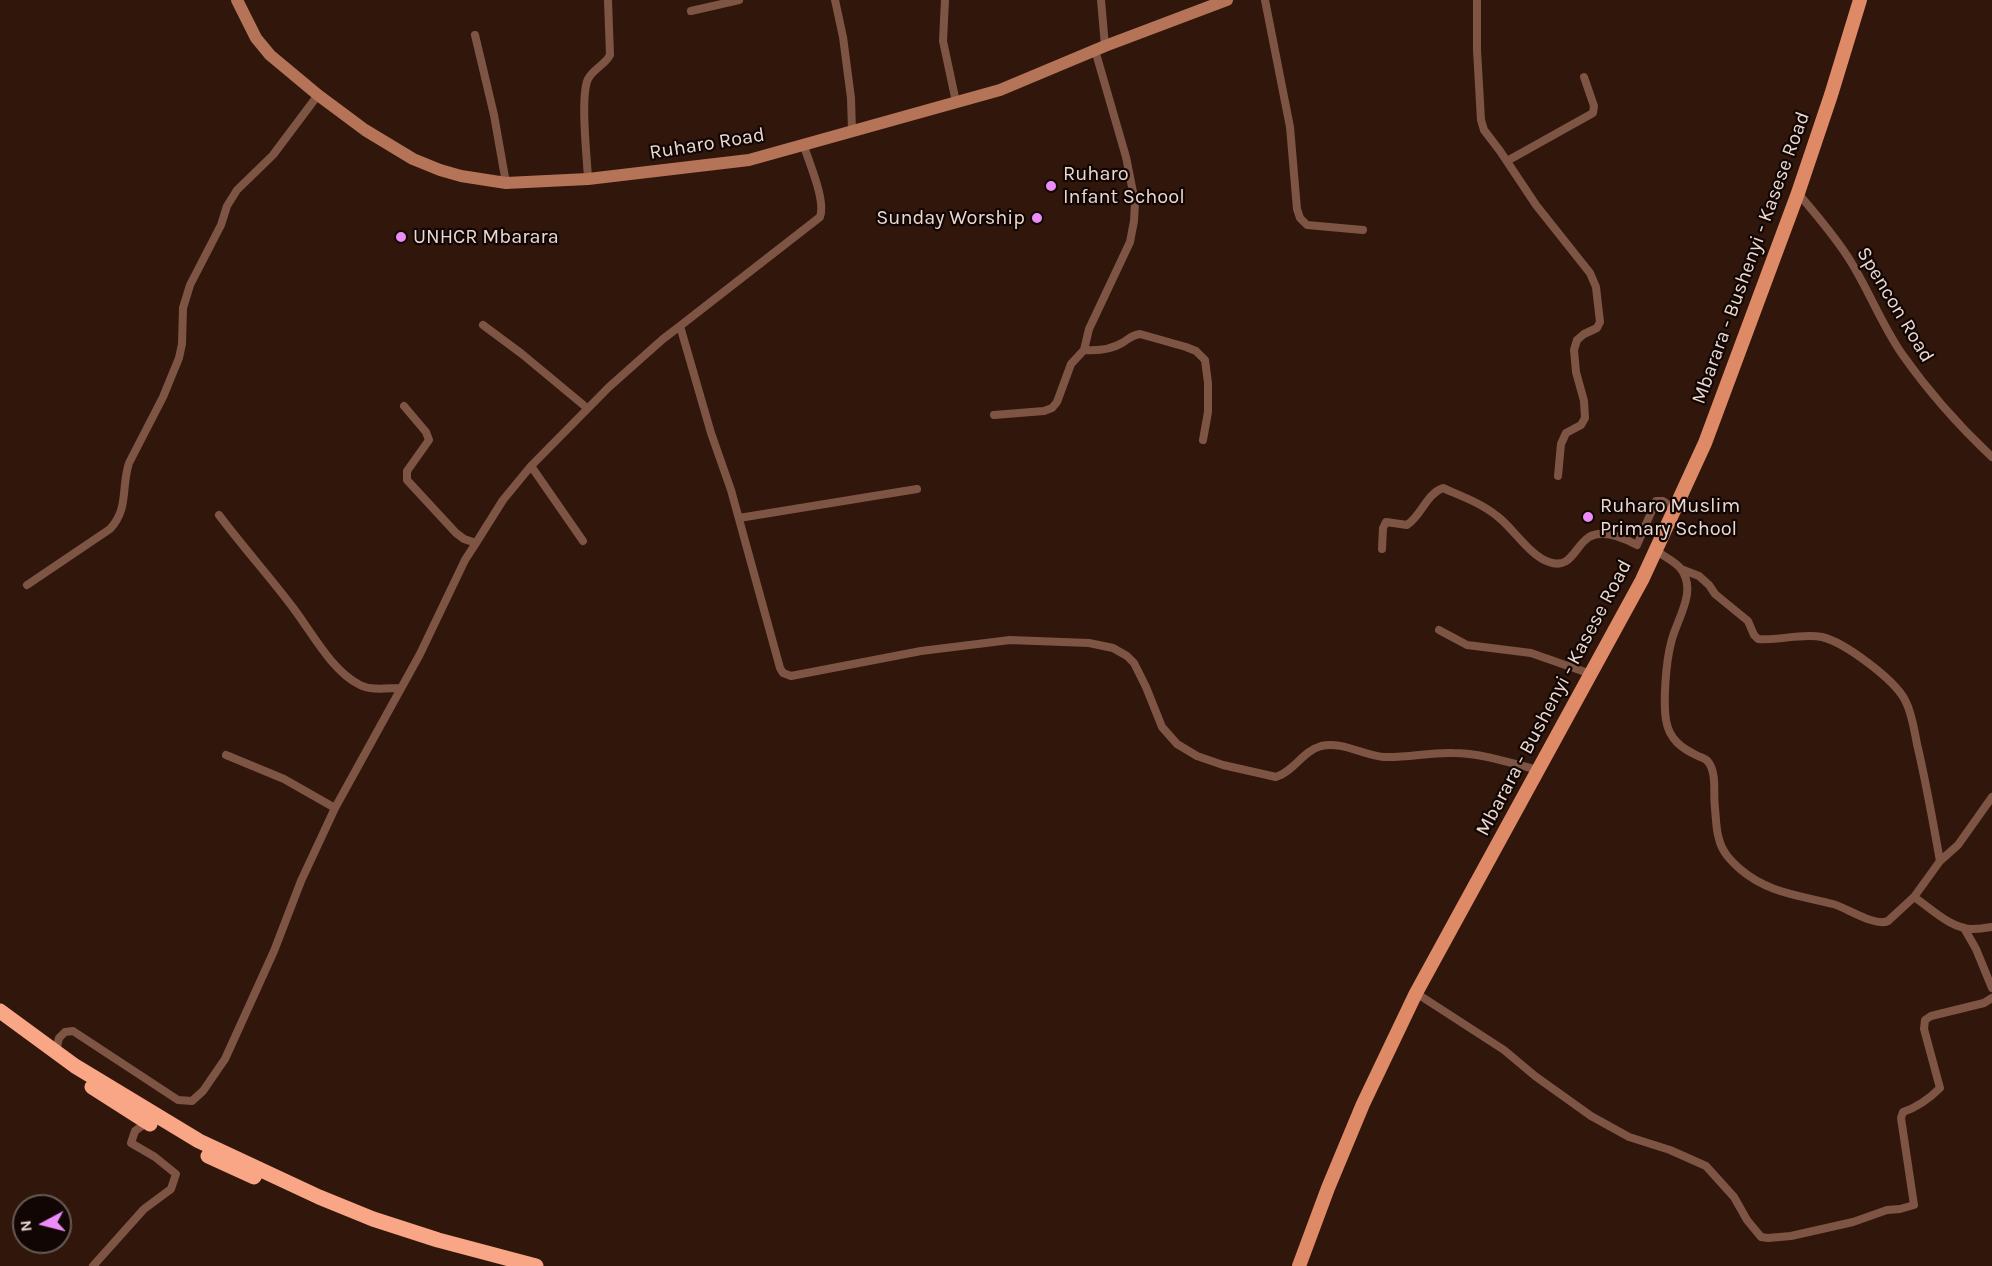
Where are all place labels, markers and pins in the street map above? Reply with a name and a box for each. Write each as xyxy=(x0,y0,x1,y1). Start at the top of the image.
place label: Ruharo Infant School xyxy=(1063,162,1185,209)
marker: Ruharo Infant School xyxy=(1044,179,1058,193)
place label: Sunday Worship xyxy=(876,206,1025,230)
marker: Sunday Worship xyxy=(1030,211,1044,225)
place label: UNHCR Mbarara xyxy=(413,225,559,249)
marker: UNHCR Mbarara xyxy=(394,230,408,244)
place label: Ruharo Muslim Primary School xyxy=(1600,494,1740,541)
marker: Ruharo Muslim Primary School xyxy=(1581,510,1595,524)

